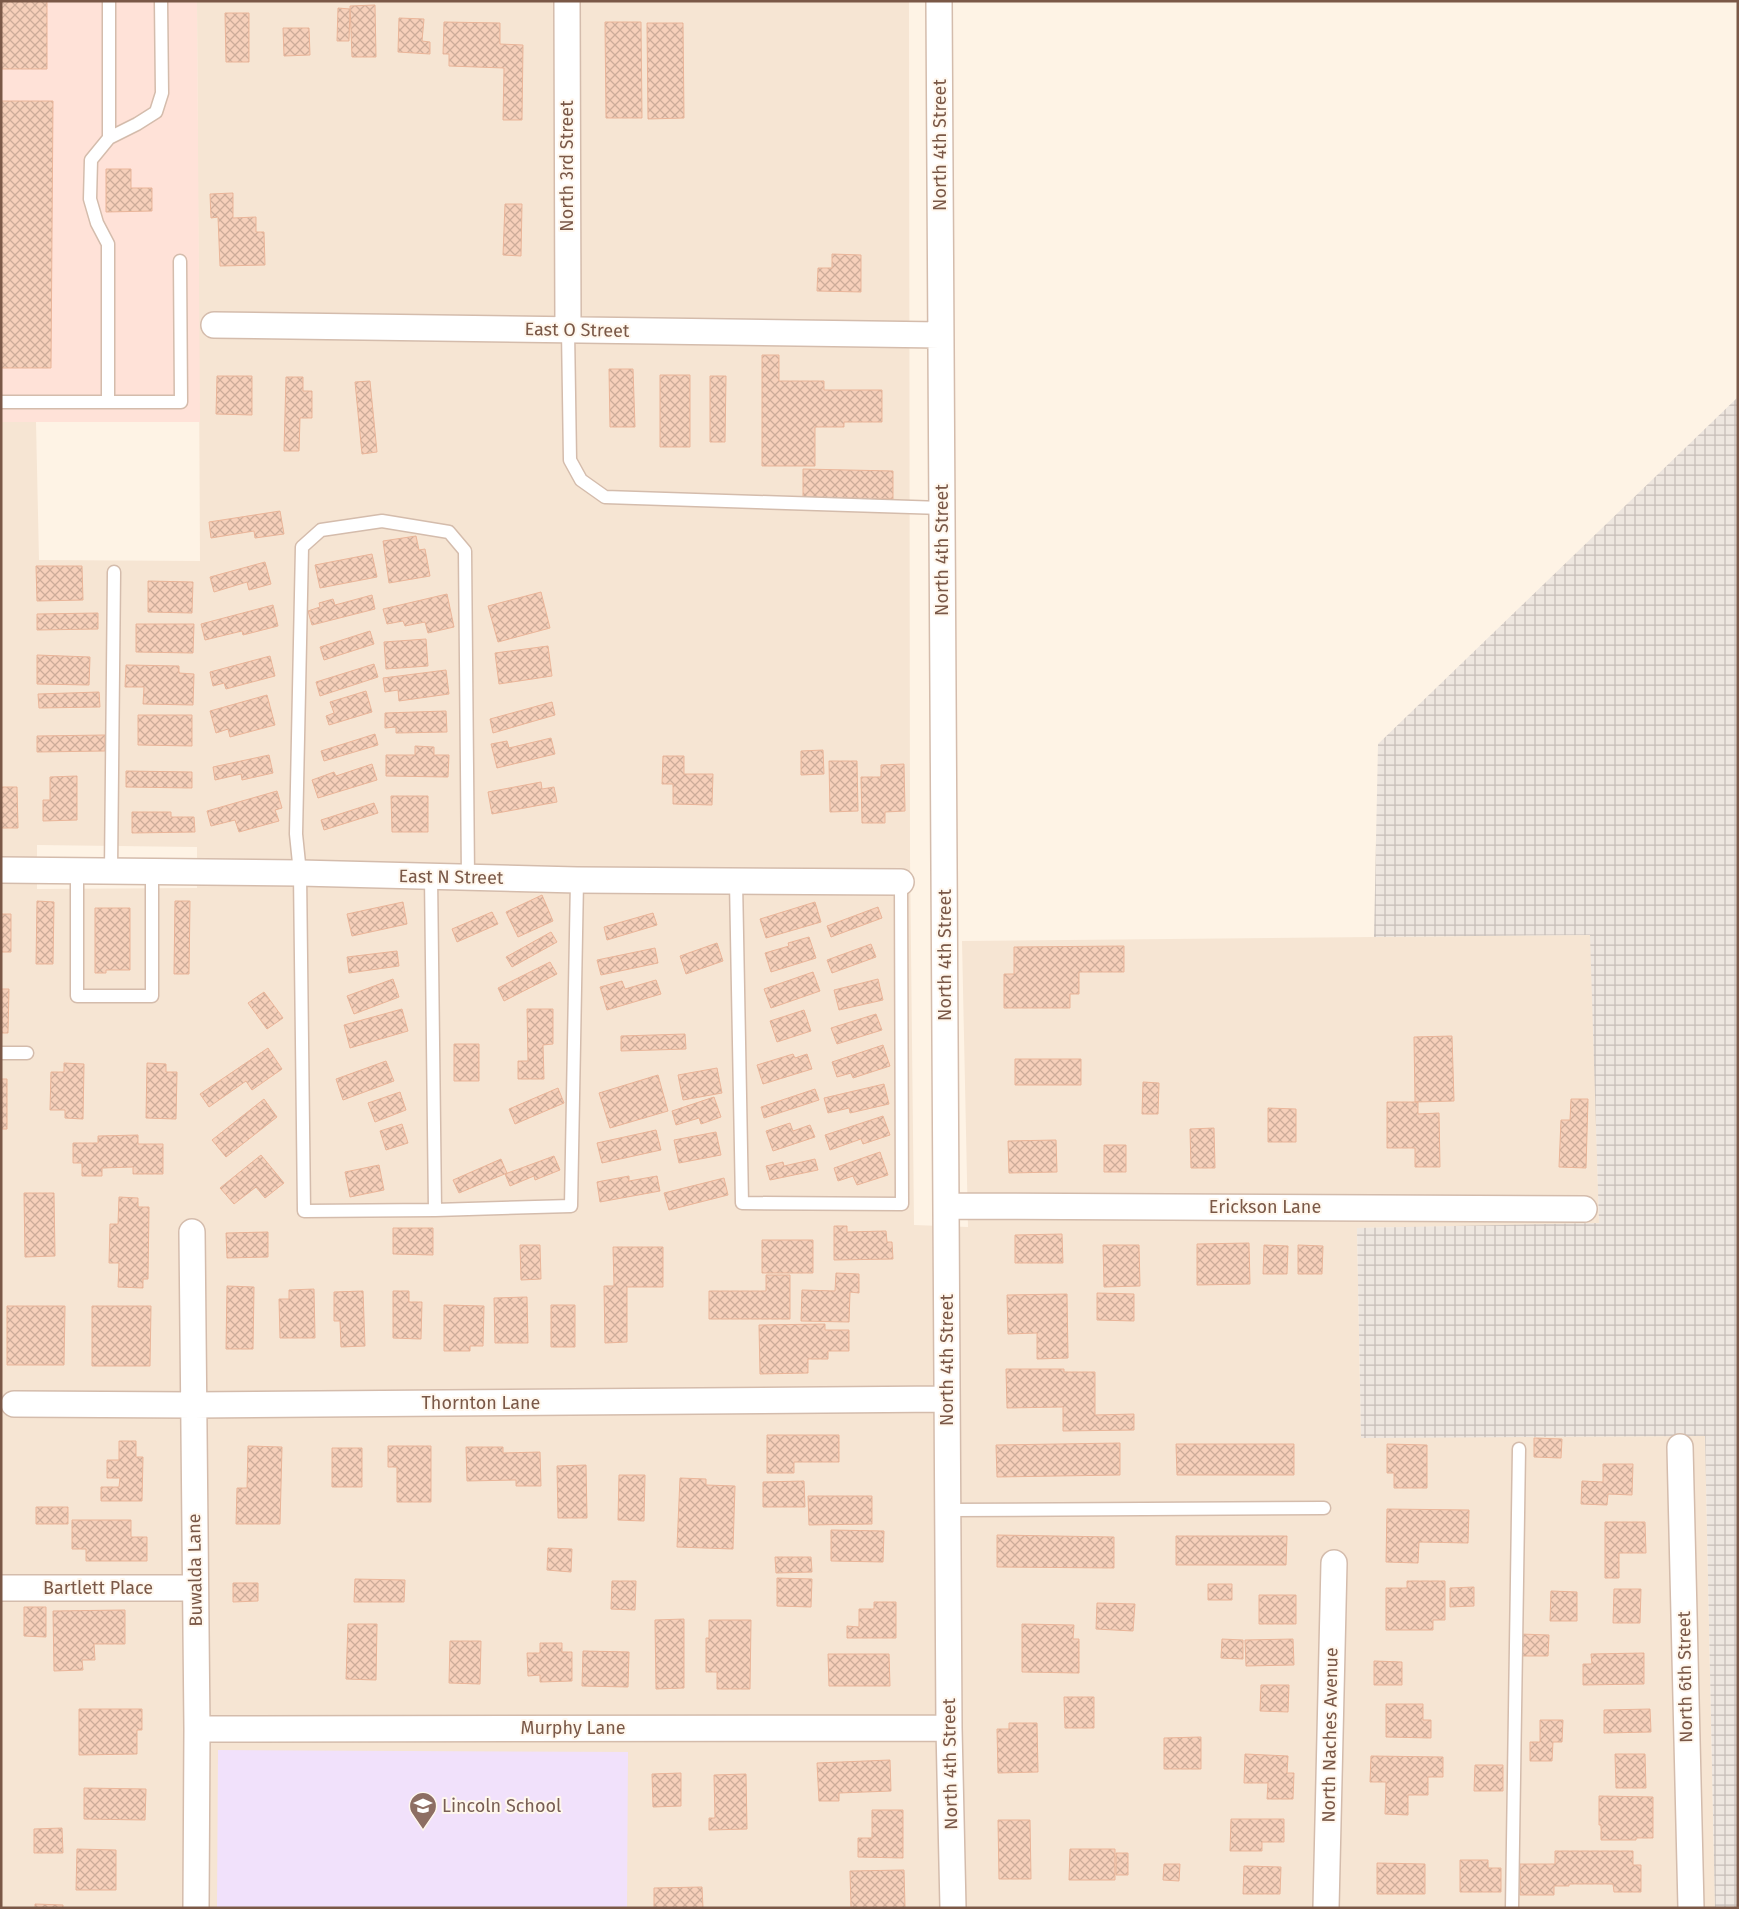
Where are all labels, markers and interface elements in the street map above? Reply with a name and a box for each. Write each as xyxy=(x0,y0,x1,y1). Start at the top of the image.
street label: North 4th Street xyxy=(929,79,951,211)
street label: North 3rd Street xyxy=(556,100,578,232)
street label: East O Street xyxy=(524,318,630,342)
street label: North 4th Street xyxy=(931,484,953,616)
street label: East N Street xyxy=(399,865,504,889)
street label: North 4th Street xyxy=(934,889,956,1021)
street label: Erickson Lane xyxy=(1209,1196,1321,1218)
street label: North 4th Street xyxy=(936,1294,958,1426)
street label: Thornton Lane xyxy=(422,1392,540,1414)
street label: Buwalda Lane xyxy=(183,1513,207,1627)
street label: Bartlett Place xyxy=(43,1577,153,1599)
street label: North 6th Street xyxy=(1673,1610,1697,1743)
street label: North Naches Avenue xyxy=(1317,1647,1343,1823)
street label: North 4th Street xyxy=(938,1697,962,1830)
street label: Murphy Lane xyxy=(520,1717,626,1739)
school or university icon: Lincoln School xyxy=(408,1791,438,1830)
place label: Lincoln School xyxy=(442,1795,561,1817)

